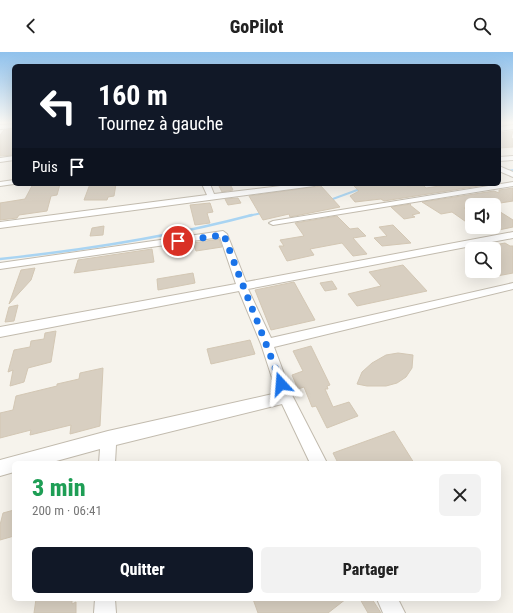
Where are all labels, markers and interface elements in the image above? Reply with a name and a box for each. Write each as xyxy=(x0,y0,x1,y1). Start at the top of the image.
icon: back xyxy=(20,15,42,37)
icon: search xyxy=(471,15,493,37)
text: GoPilot xyxy=(230,16,283,37)
text: 160 m xyxy=(98,79,168,112)
icon: left xyxy=(32,80,84,132)
text: Tournez à gauche xyxy=(98,113,223,134)
icon: arrive xyxy=(66,156,88,178)
text: Puis xyxy=(32,158,58,176)
map controls xyxy=(465,198,501,278)
button: sound xyxy=(465,198,501,234)
pin xyxy=(161,224,195,258)
icon: arrive xyxy=(167,230,189,252)
button: search xyxy=(465,242,501,278)
position arrow xyxy=(260,363,302,405)
text: 3 min xyxy=(32,474,86,502)
button: close xyxy=(439,474,481,516)
text: 200 m · 06:41 xyxy=(32,503,102,518)
button: Quitter xyxy=(32,547,253,593)
button: Partager xyxy=(261,547,481,593)

